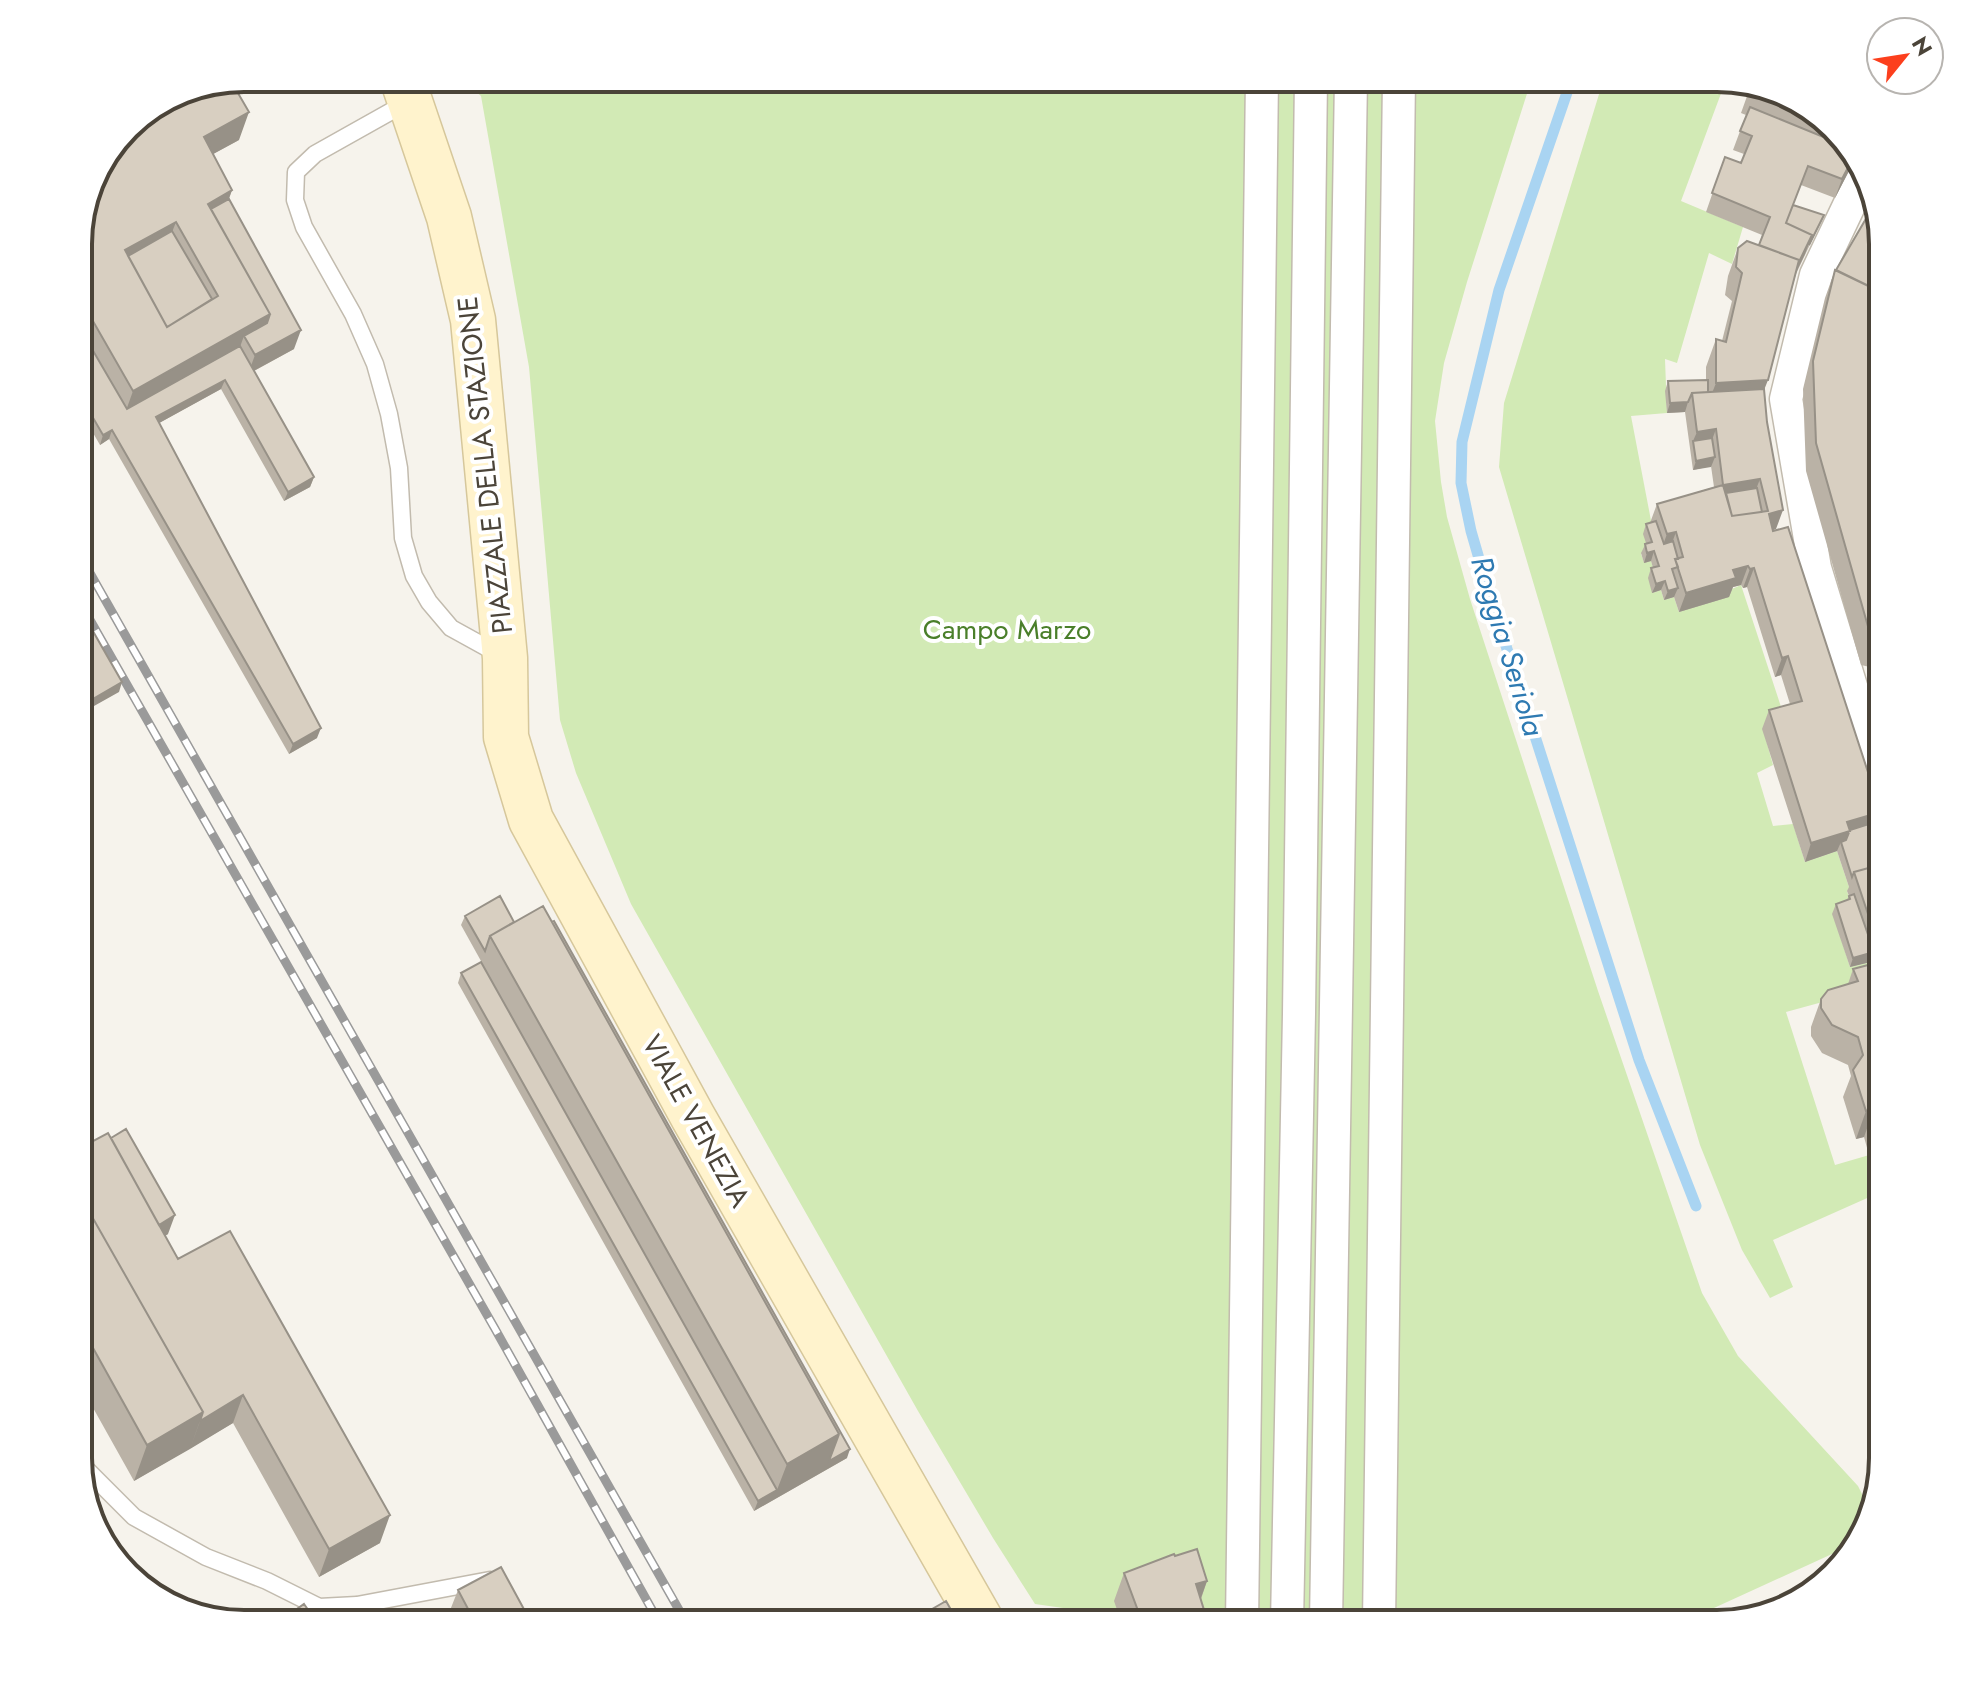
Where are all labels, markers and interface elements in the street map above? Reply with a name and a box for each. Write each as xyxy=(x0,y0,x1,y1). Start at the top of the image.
north arrow xyxy=(1865,16,1945,96)
text: N xyxy=(1904,30,1941,62)
street label: PIAZZALE DELLA STAZIONE xyxy=(447,294,523,636)
water label: Roggia Seriola xyxy=(1460,551,1556,742)
park label: Campo Marzo xyxy=(923,609,1091,650)
street label: VIALE VENEZIA xyxy=(632,1027,761,1215)

